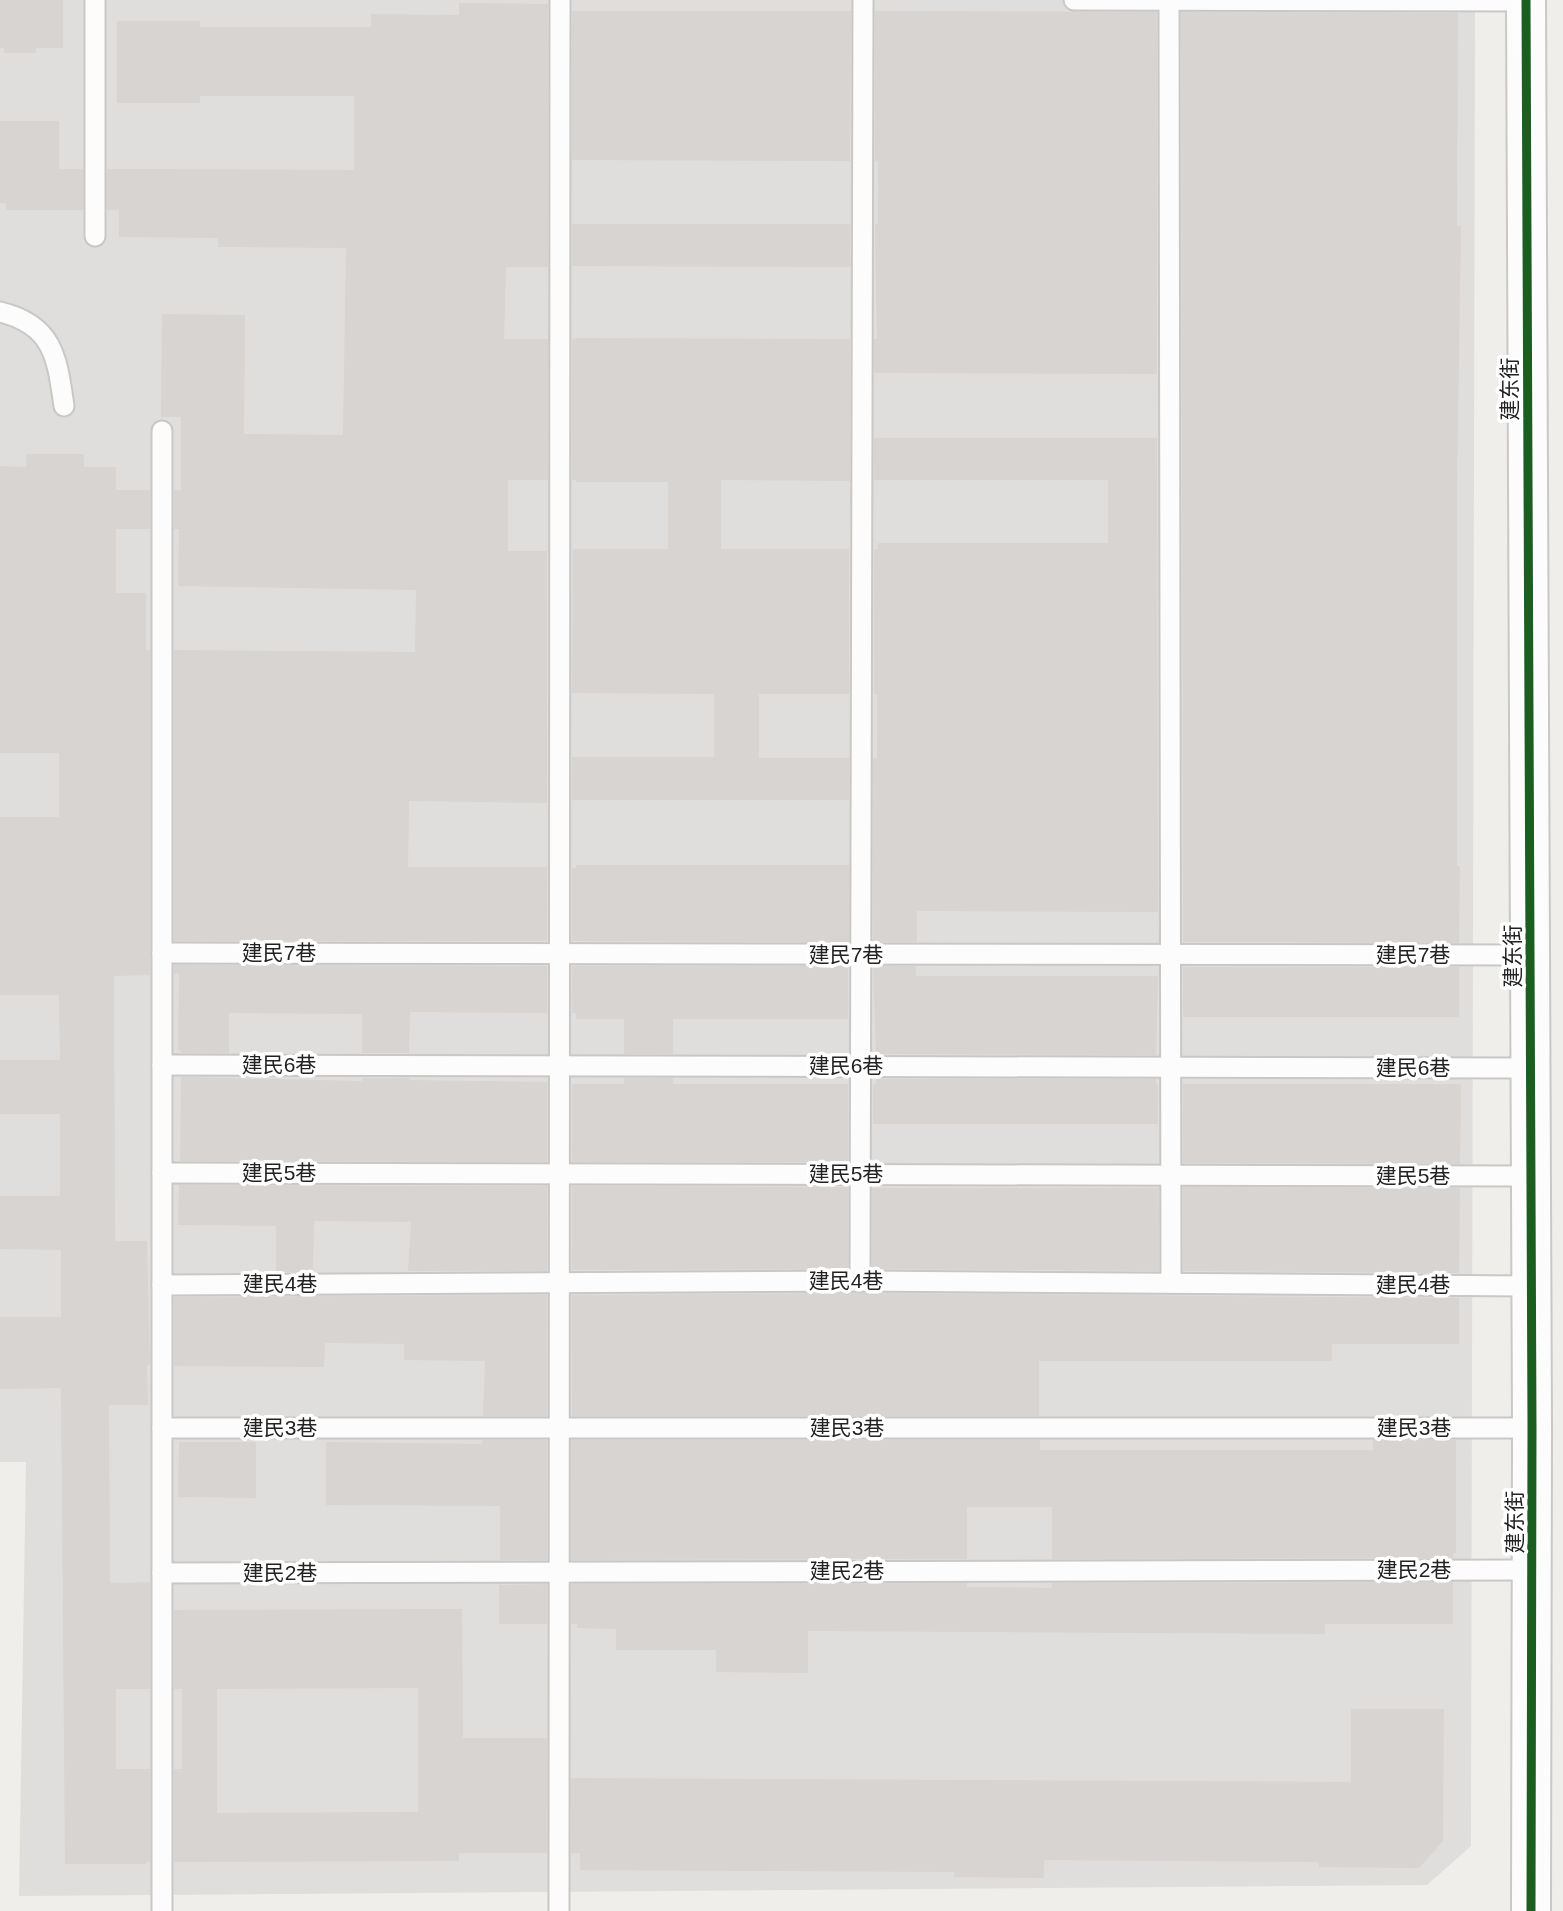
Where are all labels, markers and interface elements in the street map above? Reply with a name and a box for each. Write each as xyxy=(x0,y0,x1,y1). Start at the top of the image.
street label: 建东街 xyxy=(1498,358,1521,421)
street label: 建东街 xyxy=(1501,925,1524,988)
street label: 建民7巷 xyxy=(242,941,316,964)
street label: 建民7巷 xyxy=(809,943,883,966)
street label: 建民7巷 xyxy=(1376,943,1450,966)
street label: 建民6巷 xyxy=(242,1053,316,1076)
street label: 建民6巷 xyxy=(809,1054,883,1077)
street label: 建民6巷 xyxy=(1376,1056,1450,1079)
street label: 建民5巷 xyxy=(242,1161,316,1184)
street label: 建民5巷 xyxy=(809,1162,883,1185)
street label: 建民5巷 xyxy=(1376,1164,1450,1187)
street label: 建民4巷 xyxy=(809,1269,883,1292)
street label: 建民4巷 xyxy=(243,1272,317,1295)
street label: 建民4巷 xyxy=(1376,1273,1450,1296)
street label: 建民3巷 xyxy=(243,1416,317,1439)
street label: 建民3巷 xyxy=(810,1416,884,1439)
street label: 建民3巷 xyxy=(1377,1416,1451,1439)
street label: 建东街 xyxy=(1503,1491,1526,1554)
street label: 建民2巷 xyxy=(1377,1558,1451,1581)
street label: 建民2巷 xyxy=(810,1559,884,1582)
street label: 建民2巷 xyxy=(243,1561,317,1584)

